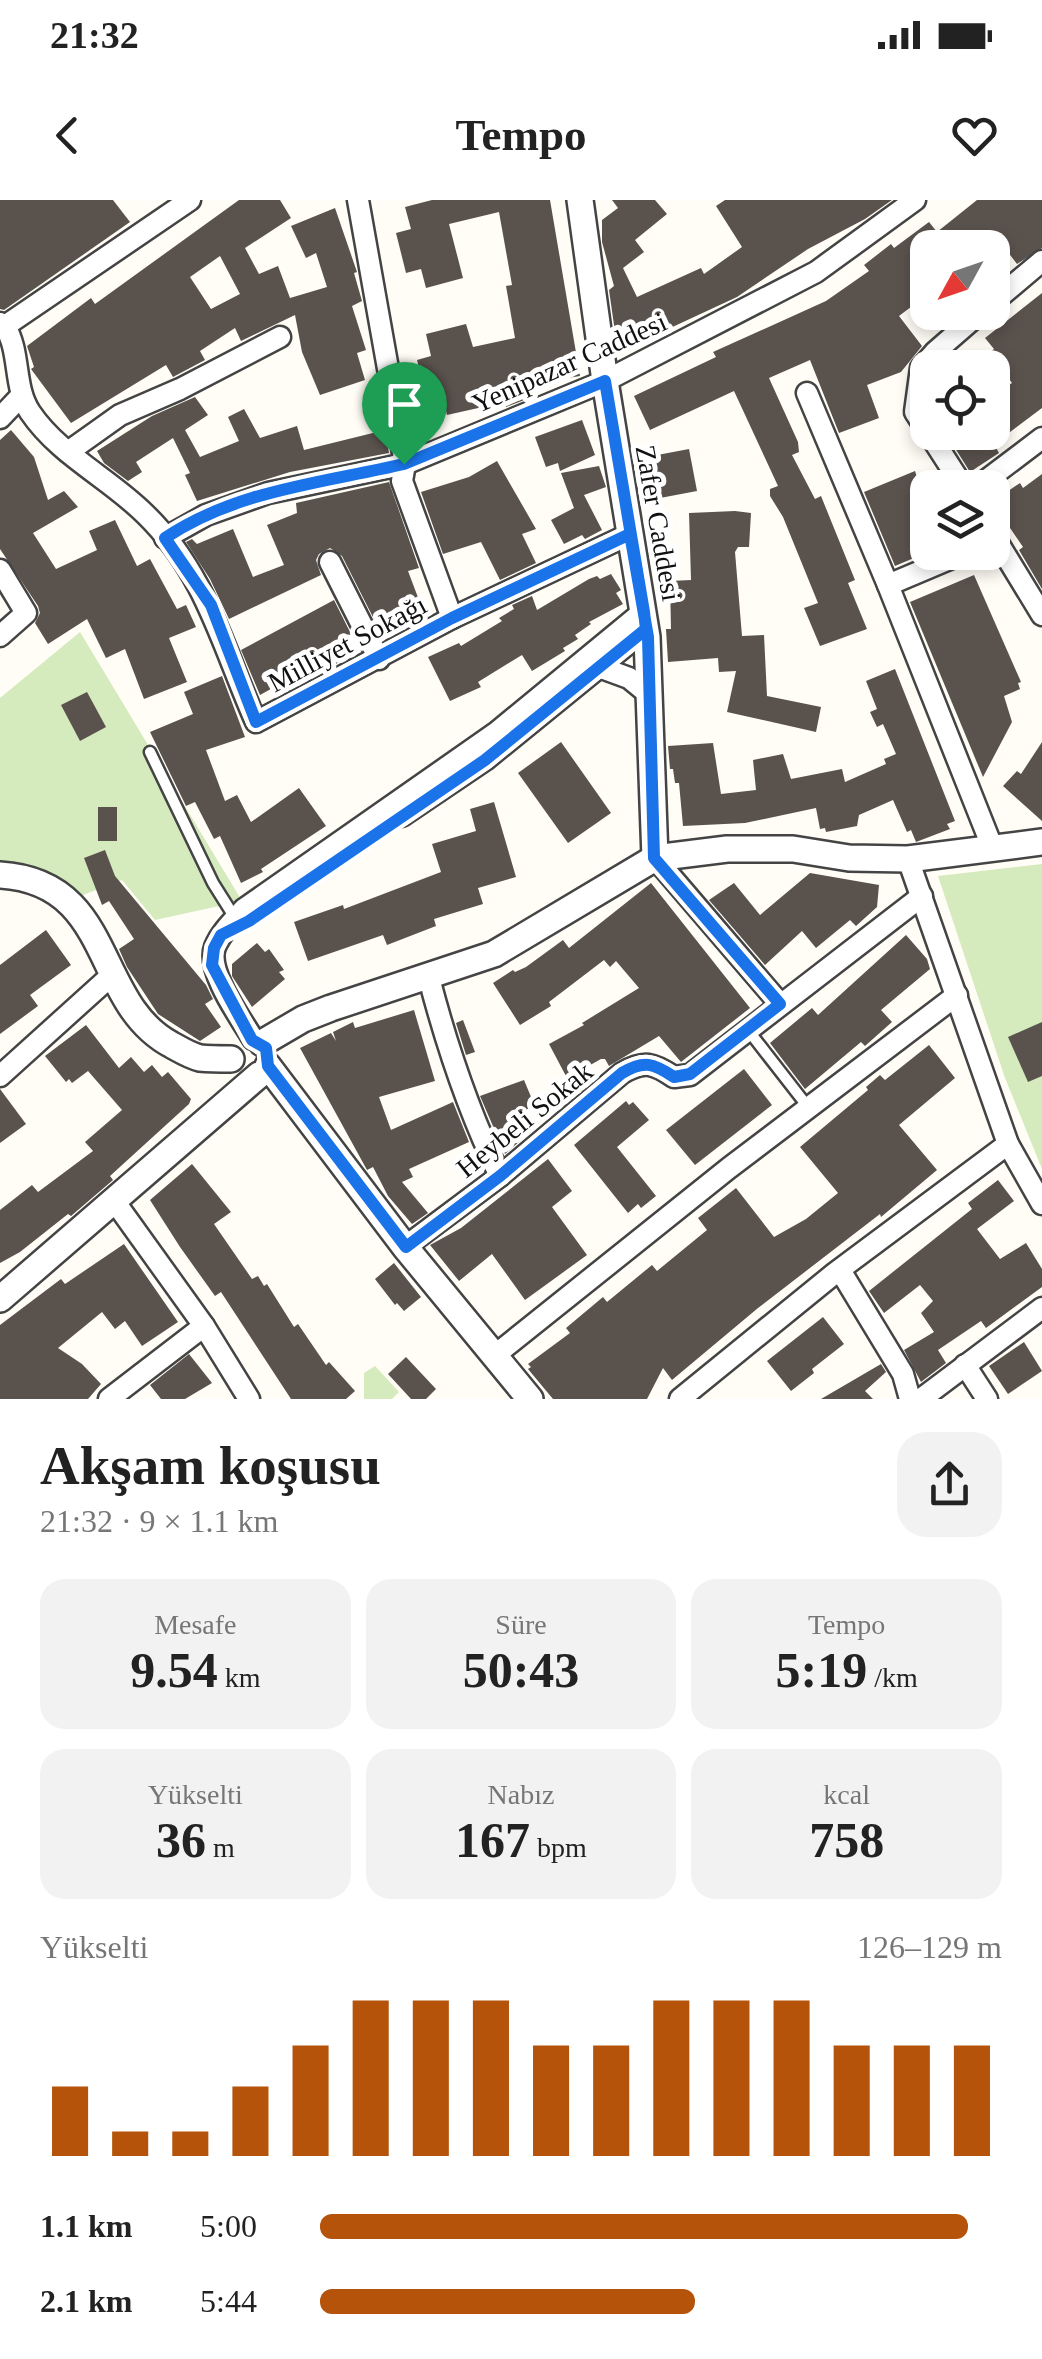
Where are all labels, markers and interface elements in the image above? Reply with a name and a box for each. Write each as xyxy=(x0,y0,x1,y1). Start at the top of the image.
text: 21:32 xyxy=(50,14,139,56)
icon: back xyxy=(40,108,95,163)
icon: heart xyxy=(947,108,1002,163)
text: Tempo xyxy=(456,110,586,160)
north arrow xyxy=(910,230,1010,330)
map controls xyxy=(910,230,1010,570)
street label: Yenipazar Caddesi xyxy=(467,306,671,419)
button: locate xyxy=(910,350,1010,450)
pin xyxy=(362,362,447,465)
icon: arrive xyxy=(377,377,432,432)
street label: Zafer Caddesi xyxy=(630,443,688,604)
button: layers xyxy=(910,470,1010,570)
street label: Milliyet Sokağı xyxy=(263,589,432,698)
street label: Heybeli Sokak xyxy=(450,1055,598,1184)
button: share xyxy=(897,1432,1002,1537)
text: Akşam koşusu xyxy=(40,1435,381,1496)
text: 21:32 · 9 × 1.1 km xyxy=(40,1503,278,1539)
text: Mesafe xyxy=(154,1609,237,1640)
text: Süre xyxy=(495,1609,547,1640)
text: Tempo xyxy=(808,1609,885,1640)
text: 9.54 xyxy=(130,1642,218,1698)
text: 50:43 xyxy=(463,1642,579,1698)
text: 5:19 xyxy=(776,1642,867,1698)
text: km xyxy=(218,1662,260,1693)
text: /km xyxy=(867,1662,918,1693)
text: Yükselti xyxy=(148,1779,243,1810)
text: Nabız xyxy=(488,1779,554,1810)
text: kcal xyxy=(823,1779,870,1810)
text: 36 xyxy=(156,1812,206,1868)
text: 167 xyxy=(455,1812,530,1868)
text: 758 xyxy=(809,1812,884,1868)
text: m xyxy=(206,1832,235,1863)
text: bpm xyxy=(530,1832,587,1863)
text: Yükselti xyxy=(40,1929,148,1965)
text: 126–129 m xyxy=(857,1929,1002,1965)
text: 1.1 km xyxy=(40,2208,132,2244)
text: 5:00 xyxy=(200,2208,257,2244)
text: 2.1 km xyxy=(40,2283,132,2319)
text: 5:44 xyxy=(200,2283,257,2319)

